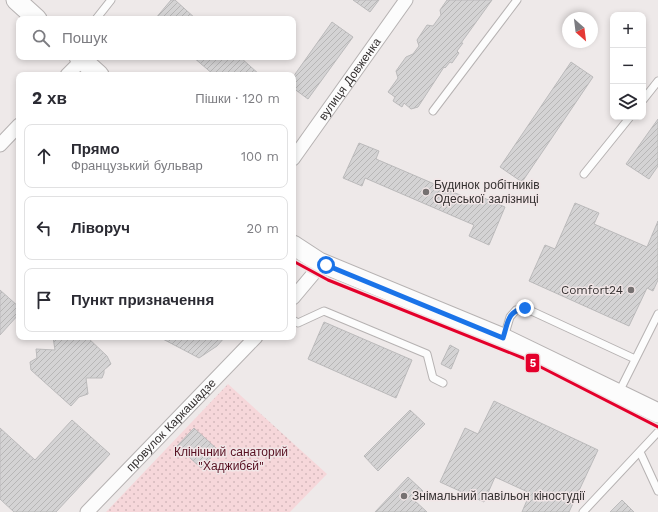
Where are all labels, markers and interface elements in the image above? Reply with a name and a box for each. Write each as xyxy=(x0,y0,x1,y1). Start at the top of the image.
north arrow xyxy=(562,12,598,48)
map controls xyxy=(610,12,646,120)
button: + xyxy=(610,12,646,48)
search box xyxy=(16,16,296,60)
icon: search xyxy=(30,27,52,49)
text: Пошук xyxy=(62,29,107,47)
street label: вулиця Довженка xyxy=(316,35,384,123)
button: − xyxy=(610,48,646,84)
button: layers xyxy=(610,84,646,120)
text: 2 хв xyxy=(32,88,67,108)
text: Пішки · 120 m xyxy=(195,91,280,106)
text: Прямо xyxy=(71,140,120,158)
icon: ahead xyxy=(33,145,55,167)
text: 100 m xyxy=(241,149,279,164)
text: Французький бульвар xyxy=(71,158,203,173)
place label: Будинок робітників Одеської залізниці xyxy=(434,178,540,206)
marker: Будинок робітників Одеської залізниці xyxy=(421,187,431,197)
icon: left xyxy=(33,217,55,239)
text: Ліворуч xyxy=(71,219,130,237)
text: 20 m xyxy=(247,221,279,236)
route start xyxy=(317,256,335,274)
place label: Comfort24 xyxy=(561,283,623,297)
marker: Comfort24 xyxy=(626,285,636,295)
icon: arrive xyxy=(33,289,55,311)
text: Пункт призначення xyxy=(71,291,214,309)
route end xyxy=(516,299,534,317)
line badge: 5 xyxy=(525,353,540,373)
text: 5 xyxy=(530,357,536,370)
street label: провулок Каркашадзе xyxy=(123,376,219,474)
park label: Клінічний санаторий "Хаджибєй" xyxy=(174,445,288,473)
place label: Знімальний павільон кіностудії xyxy=(412,489,586,503)
marker: Знімальний павільон кіностудії xyxy=(399,491,409,501)

